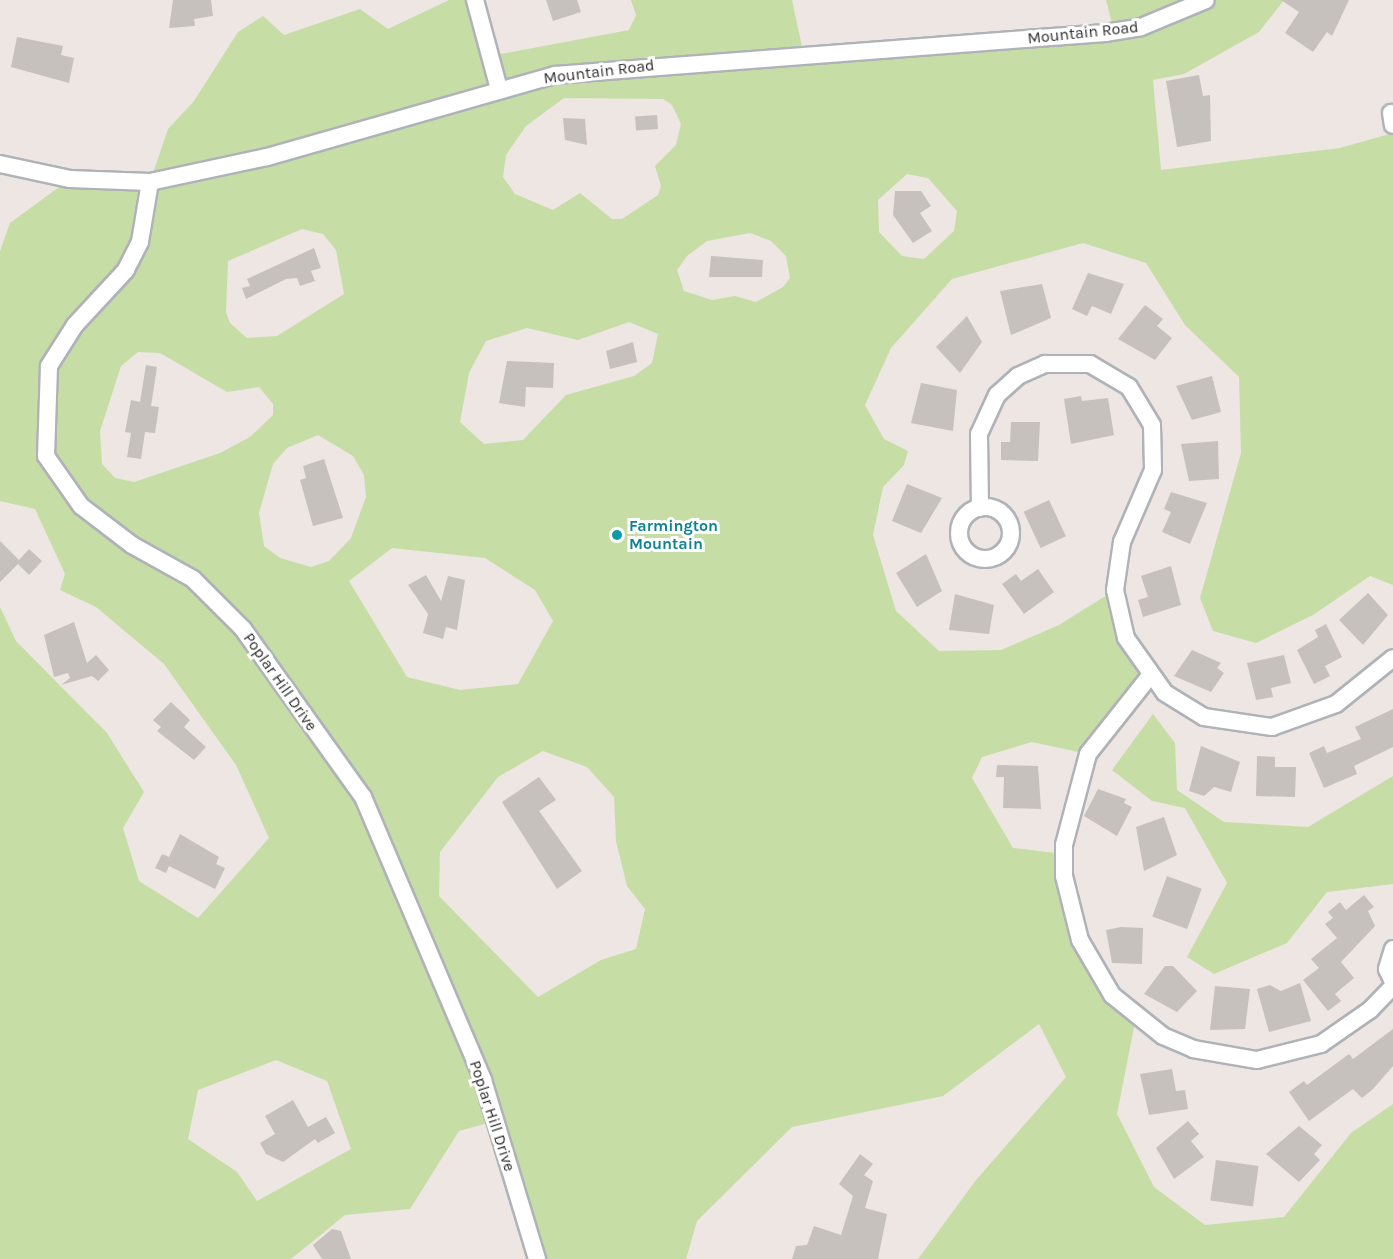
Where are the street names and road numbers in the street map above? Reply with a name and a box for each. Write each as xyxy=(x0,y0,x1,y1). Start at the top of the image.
street label: Mountain Road xyxy=(1027,18,1139,48)
street label: Mountain Road xyxy=(542,56,656,88)
street label: Poplar Hill Drive xyxy=(239,629,321,735)
street label: Poplar Hill Drive xyxy=(465,1058,519,1174)

